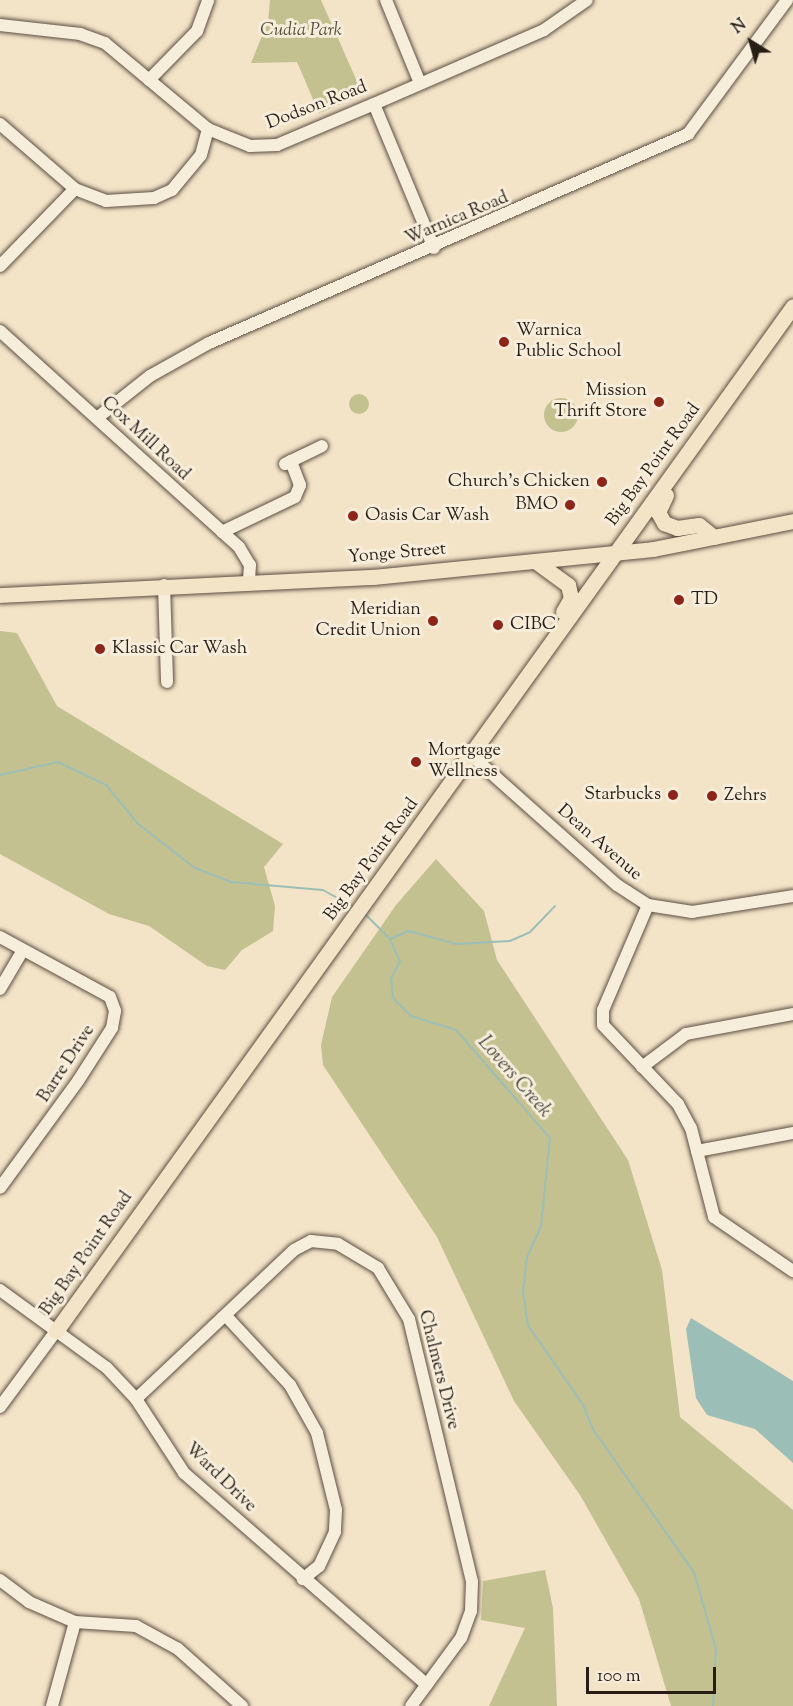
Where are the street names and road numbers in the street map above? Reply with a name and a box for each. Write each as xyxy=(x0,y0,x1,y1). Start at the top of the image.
street label: Dodson Road xyxy=(264,77,370,135)
street label: Warnica Road xyxy=(402,188,512,250)
street label: Cox Mill Road xyxy=(96,392,194,486)
street label: Big Bay Point Road xyxy=(602,399,706,531)
street label: Yonge Street xyxy=(347,539,447,569)
street label: Big Bay Point Road xyxy=(320,794,424,926)
street label: Dean Avenue xyxy=(552,800,646,886)
street label: Barre Drive xyxy=(34,1021,100,1107)
street label: Big Bay Point Road xyxy=(36,1188,138,1320)
street label: Chalmers Drive xyxy=(413,1308,463,1432)
street label: Ward Drive xyxy=(180,1439,260,1517)

